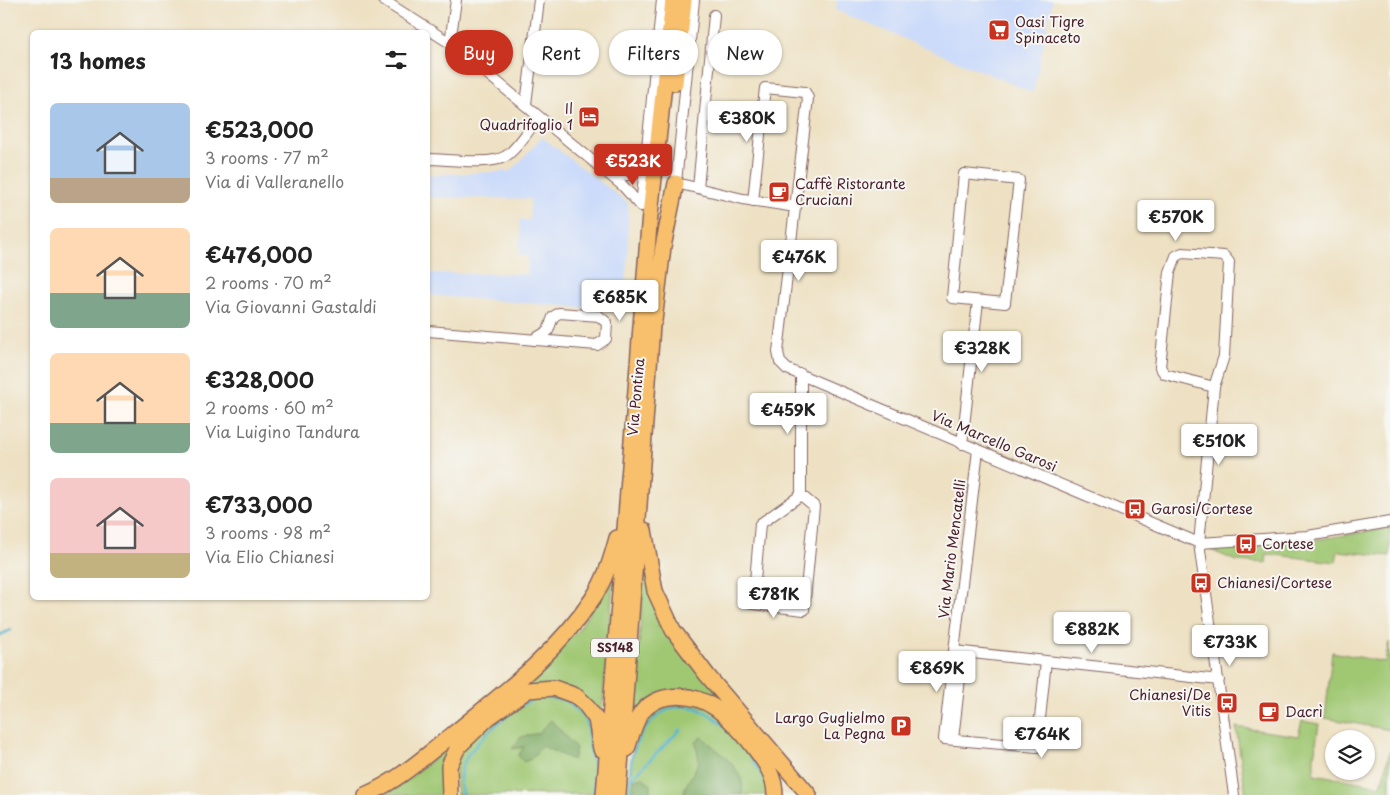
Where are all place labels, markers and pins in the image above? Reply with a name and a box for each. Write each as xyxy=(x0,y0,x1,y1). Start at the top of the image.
place label: Oasi Tigre Spinaceto xyxy=(1015,11,1085,48)
supermarket icon: Oasi Tigre Spinaceto xyxy=(987,18,1011,42)
place label: Il Quadrifoglio 1 xyxy=(480,98,573,135)
pin: €380K xyxy=(712,100,782,143)
hotel icon: Il Quadrifoglio 1 xyxy=(577,105,601,129)
pin: €523K xyxy=(598,144,668,186)
place label: Caffè Ristorante Cruciani xyxy=(795,173,906,210)
cafe icon: Caffè Ristorante Cruciani xyxy=(767,180,791,204)
pin: €570K xyxy=(1141,200,1211,242)
pin: €476K xyxy=(764,240,834,282)
pin: €685K xyxy=(585,280,655,322)
pin: €328K xyxy=(947,330,1017,373)
pin: €459K xyxy=(753,392,823,435)
pin: €510K xyxy=(1184,424,1254,466)
bus stop icon: Garosi/Cortese xyxy=(1123,497,1147,521)
place label: Garosi/Cortese xyxy=(1151,498,1253,519)
bus stop icon: Cortese xyxy=(1234,532,1258,556)
place label: Cortese xyxy=(1262,533,1314,554)
bus stop icon: Chianesi/Cortese xyxy=(1189,571,1213,595)
place label: Chianesi/Cortese xyxy=(1217,572,1332,593)
pin: €781K xyxy=(739,576,809,619)
pin: €882K xyxy=(1057,612,1127,654)
pin: €733K xyxy=(1195,624,1265,667)
pin: €869K xyxy=(902,650,972,693)
place label: Chianesi/De Vitis xyxy=(1129,684,1211,721)
bus stop icon: Chianesi/De Vitis xyxy=(1215,691,1239,715)
cafe icon: Dacrì xyxy=(1257,700,1281,724)
place label: Dacrì xyxy=(1285,701,1323,722)
place label: Largo Guglielmo La Pegna xyxy=(775,707,885,744)
parking icon: Largo Guglielmo La Pegna xyxy=(889,714,913,738)
pin: €764K xyxy=(1007,716,1077,759)

